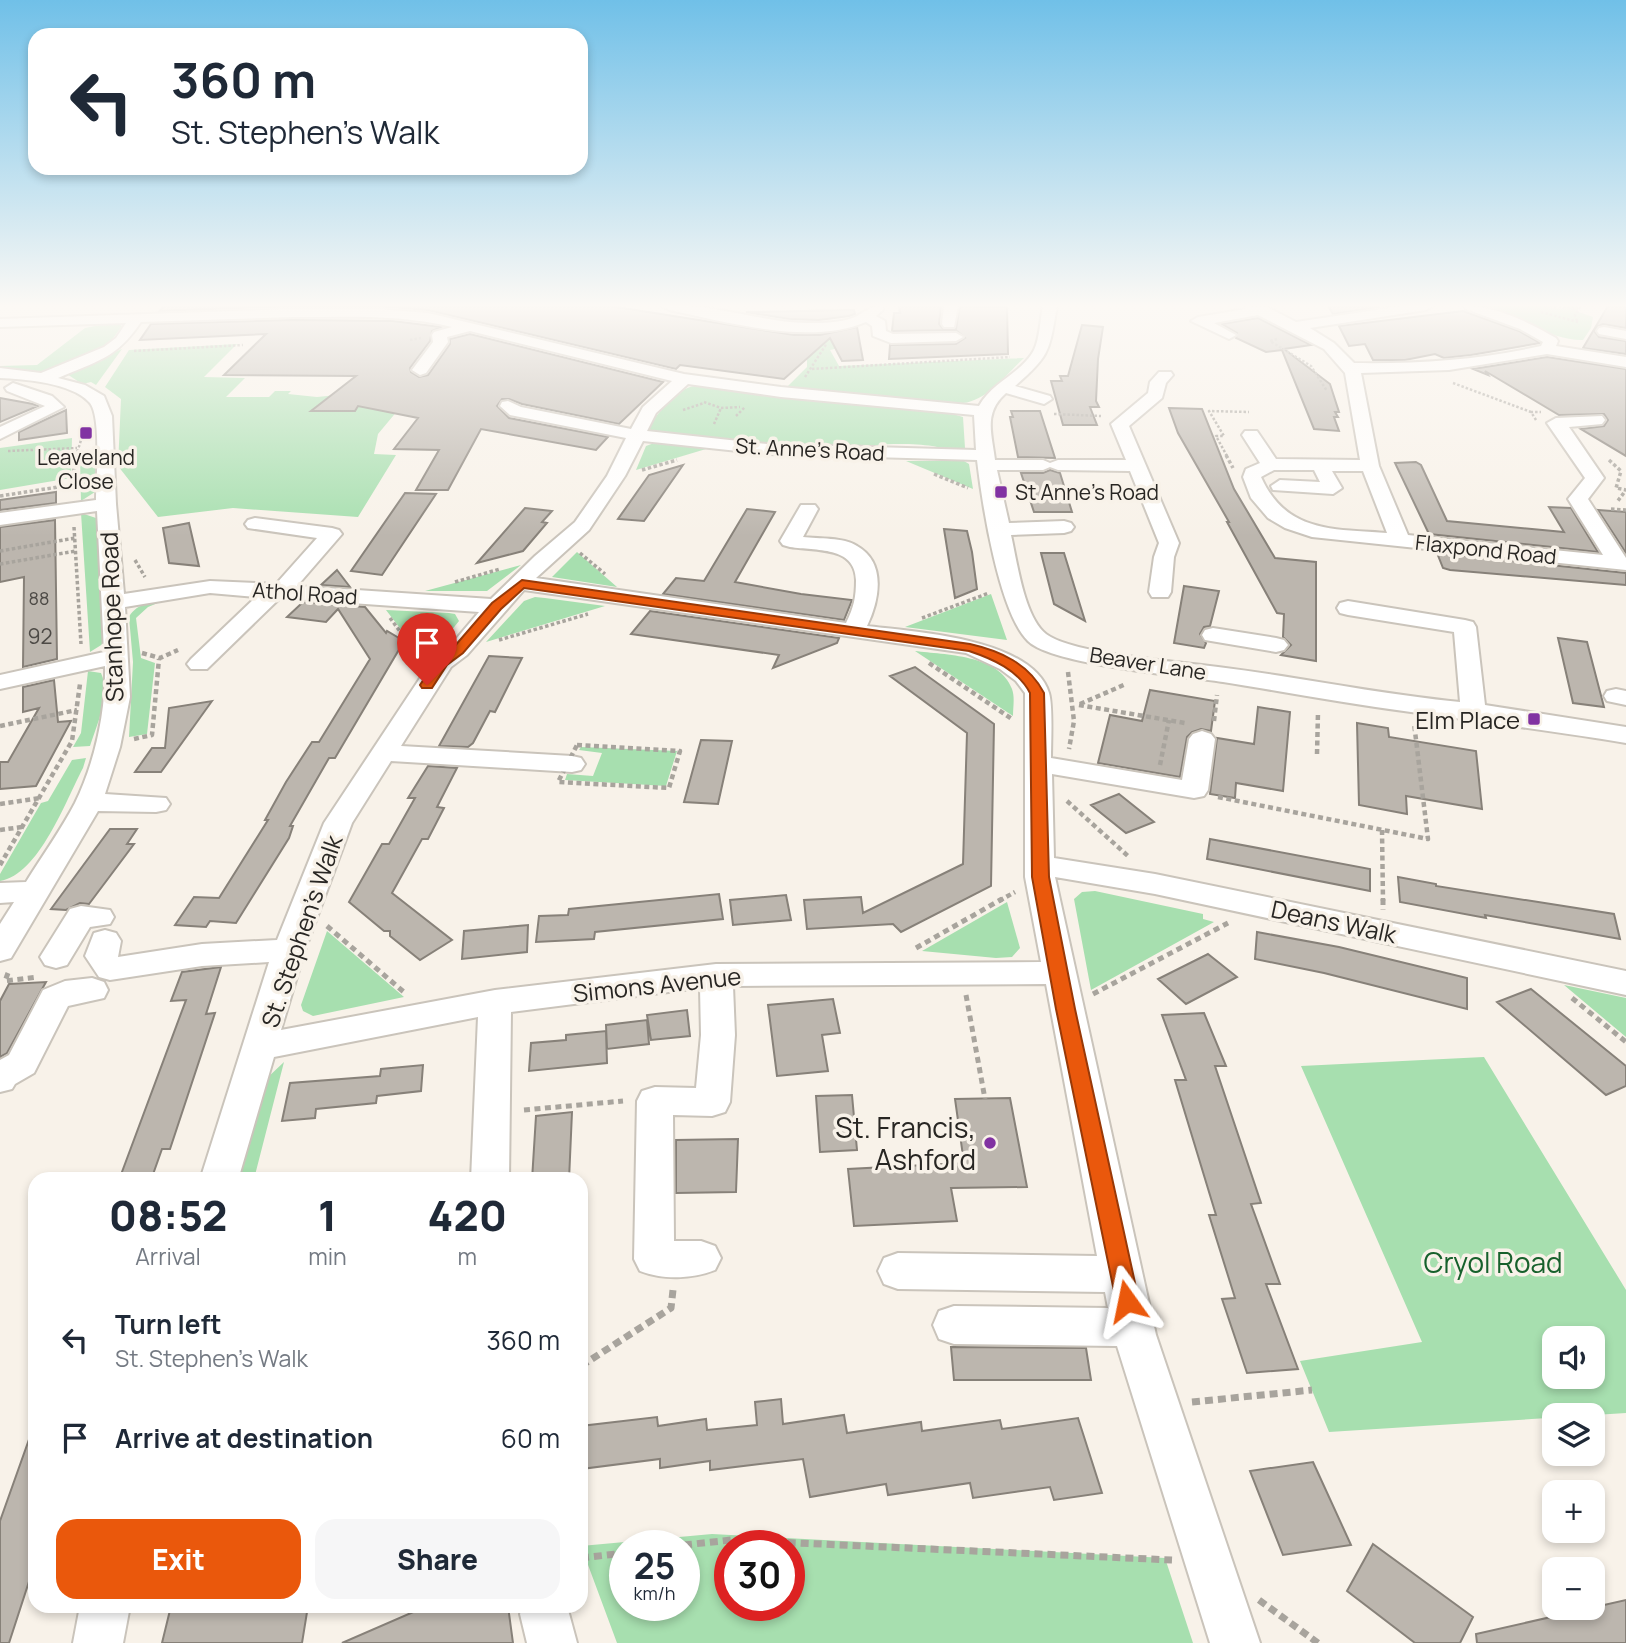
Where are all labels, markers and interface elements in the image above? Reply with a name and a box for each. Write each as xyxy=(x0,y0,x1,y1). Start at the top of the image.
text: 360 m xyxy=(171,46,316,113)
icon: left xyxy=(56,56,147,147)
text: St. Stephen's Walk xyxy=(171,110,439,154)
marker: Leaveland Close xyxy=(78,425,94,441)
street label: St. Anne's Road xyxy=(735,431,885,467)
place label: Leaveland Close xyxy=(37,443,135,495)
place label: St Anne's Road xyxy=(1015,478,1159,506)
marker: St Anne's Road xyxy=(993,484,1009,500)
street label: Flaxpond Road xyxy=(1414,528,1558,570)
street label: Stanhope Road xyxy=(92,531,130,703)
street label: Athol Road xyxy=(252,575,358,611)
house number: 88 xyxy=(29,586,49,610)
pin xyxy=(397,613,457,685)
house number: 92 xyxy=(27,622,53,650)
icon: arrive xyxy=(408,624,446,662)
street label: Beaver Lane xyxy=(1088,640,1208,686)
place label: Elm Place xyxy=(1415,703,1520,736)
marker: Elm Place xyxy=(1526,711,1542,727)
street label: St. Stephen's Walk xyxy=(253,829,350,1032)
street label: Deans Walk xyxy=(1268,892,1401,951)
street label: Simons Avenue xyxy=(571,959,743,1009)
place label: St. Francis, Ashford xyxy=(835,1108,976,1178)
marker: St. Francis, Ashford xyxy=(982,1135,998,1151)
text: 08:52 xyxy=(109,1186,227,1244)
text: 1 xyxy=(318,1186,337,1244)
text: 420 xyxy=(428,1186,507,1244)
text: Arrival xyxy=(135,1240,201,1272)
text: min xyxy=(308,1240,347,1272)
text: m xyxy=(458,1240,477,1272)
park label: Cryol Road xyxy=(1423,1243,1563,1281)
position arrow xyxy=(1090,1264,1164,1338)
text: Turn left xyxy=(115,1306,222,1342)
icon: left xyxy=(56,1321,94,1359)
text: 360 m xyxy=(486,1322,560,1358)
map controls xyxy=(1542,1326,1605,1620)
button: sound xyxy=(1542,1326,1605,1389)
text: St. Stephen's Walk xyxy=(115,1342,308,1374)
button: layers xyxy=(1542,1403,1605,1466)
icon: arrive xyxy=(56,1419,94,1457)
text: Arrive at destination xyxy=(115,1420,373,1456)
text: 60 m xyxy=(501,1420,560,1456)
button: + xyxy=(1542,1480,1605,1543)
button: Exit xyxy=(56,1519,301,1599)
button: Share xyxy=(315,1519,560,1599)
speed limit sign: 30 xyxy=(714,1530,805,1621)
text: 25 xyxy=(634,1542,675,1590)
button: − xyxy=(1542,1557,1605,1620)
text: km/h xyxy=(634,1581,675,1605)

